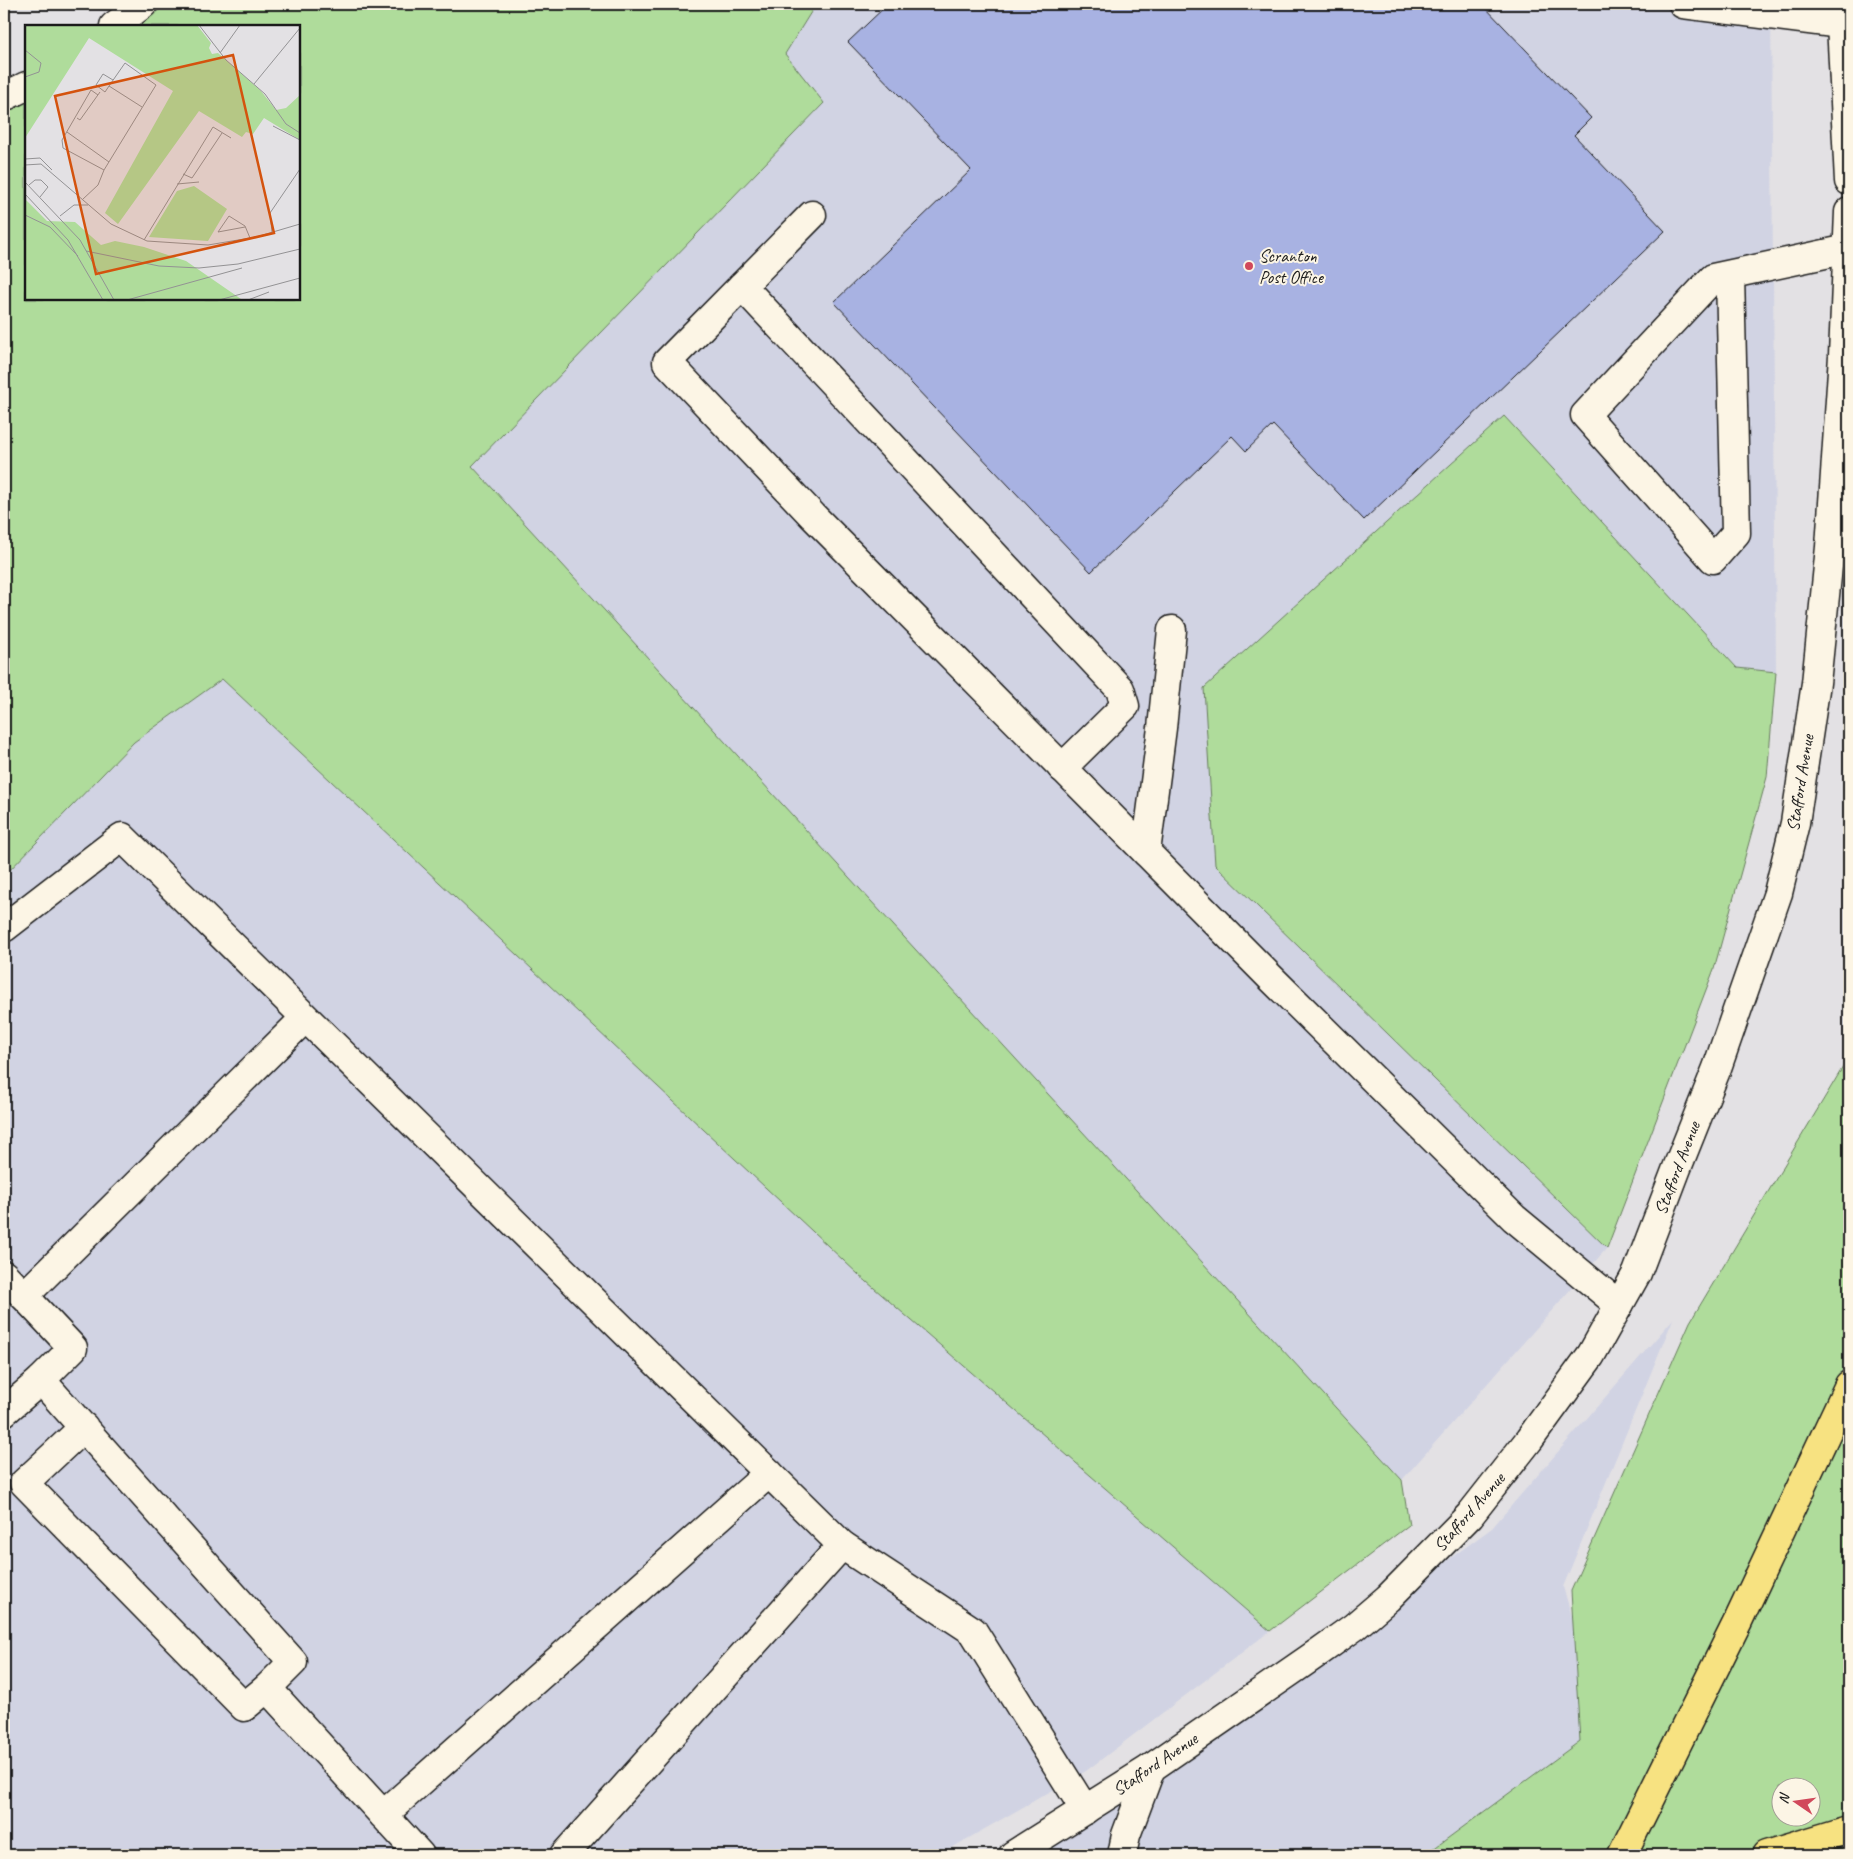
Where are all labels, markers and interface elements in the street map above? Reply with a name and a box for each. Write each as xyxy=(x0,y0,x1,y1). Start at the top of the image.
inset map xyxy=(25,25,300,300)
place label: Scranton Post Office xyxy=(1259,245,1324,288)
marker: Scranton Post Office xyxy=(1243,260,1255,272)
street label: Stafford Avenue xyxy=(1782,732,1819,833)
street label: Stafford Avenue xyxy=(1649,1117,1705,1217)
street label: Stafford Avenue xyxy=(1429,1467,1510,1556)
street label: Stafford Avenue xyxy=(1108,1727,1203,1800)
north arrow xyxy=(1770,1776,1820,1826)
text: N xyxy=(1775,1791,1794,1805)

